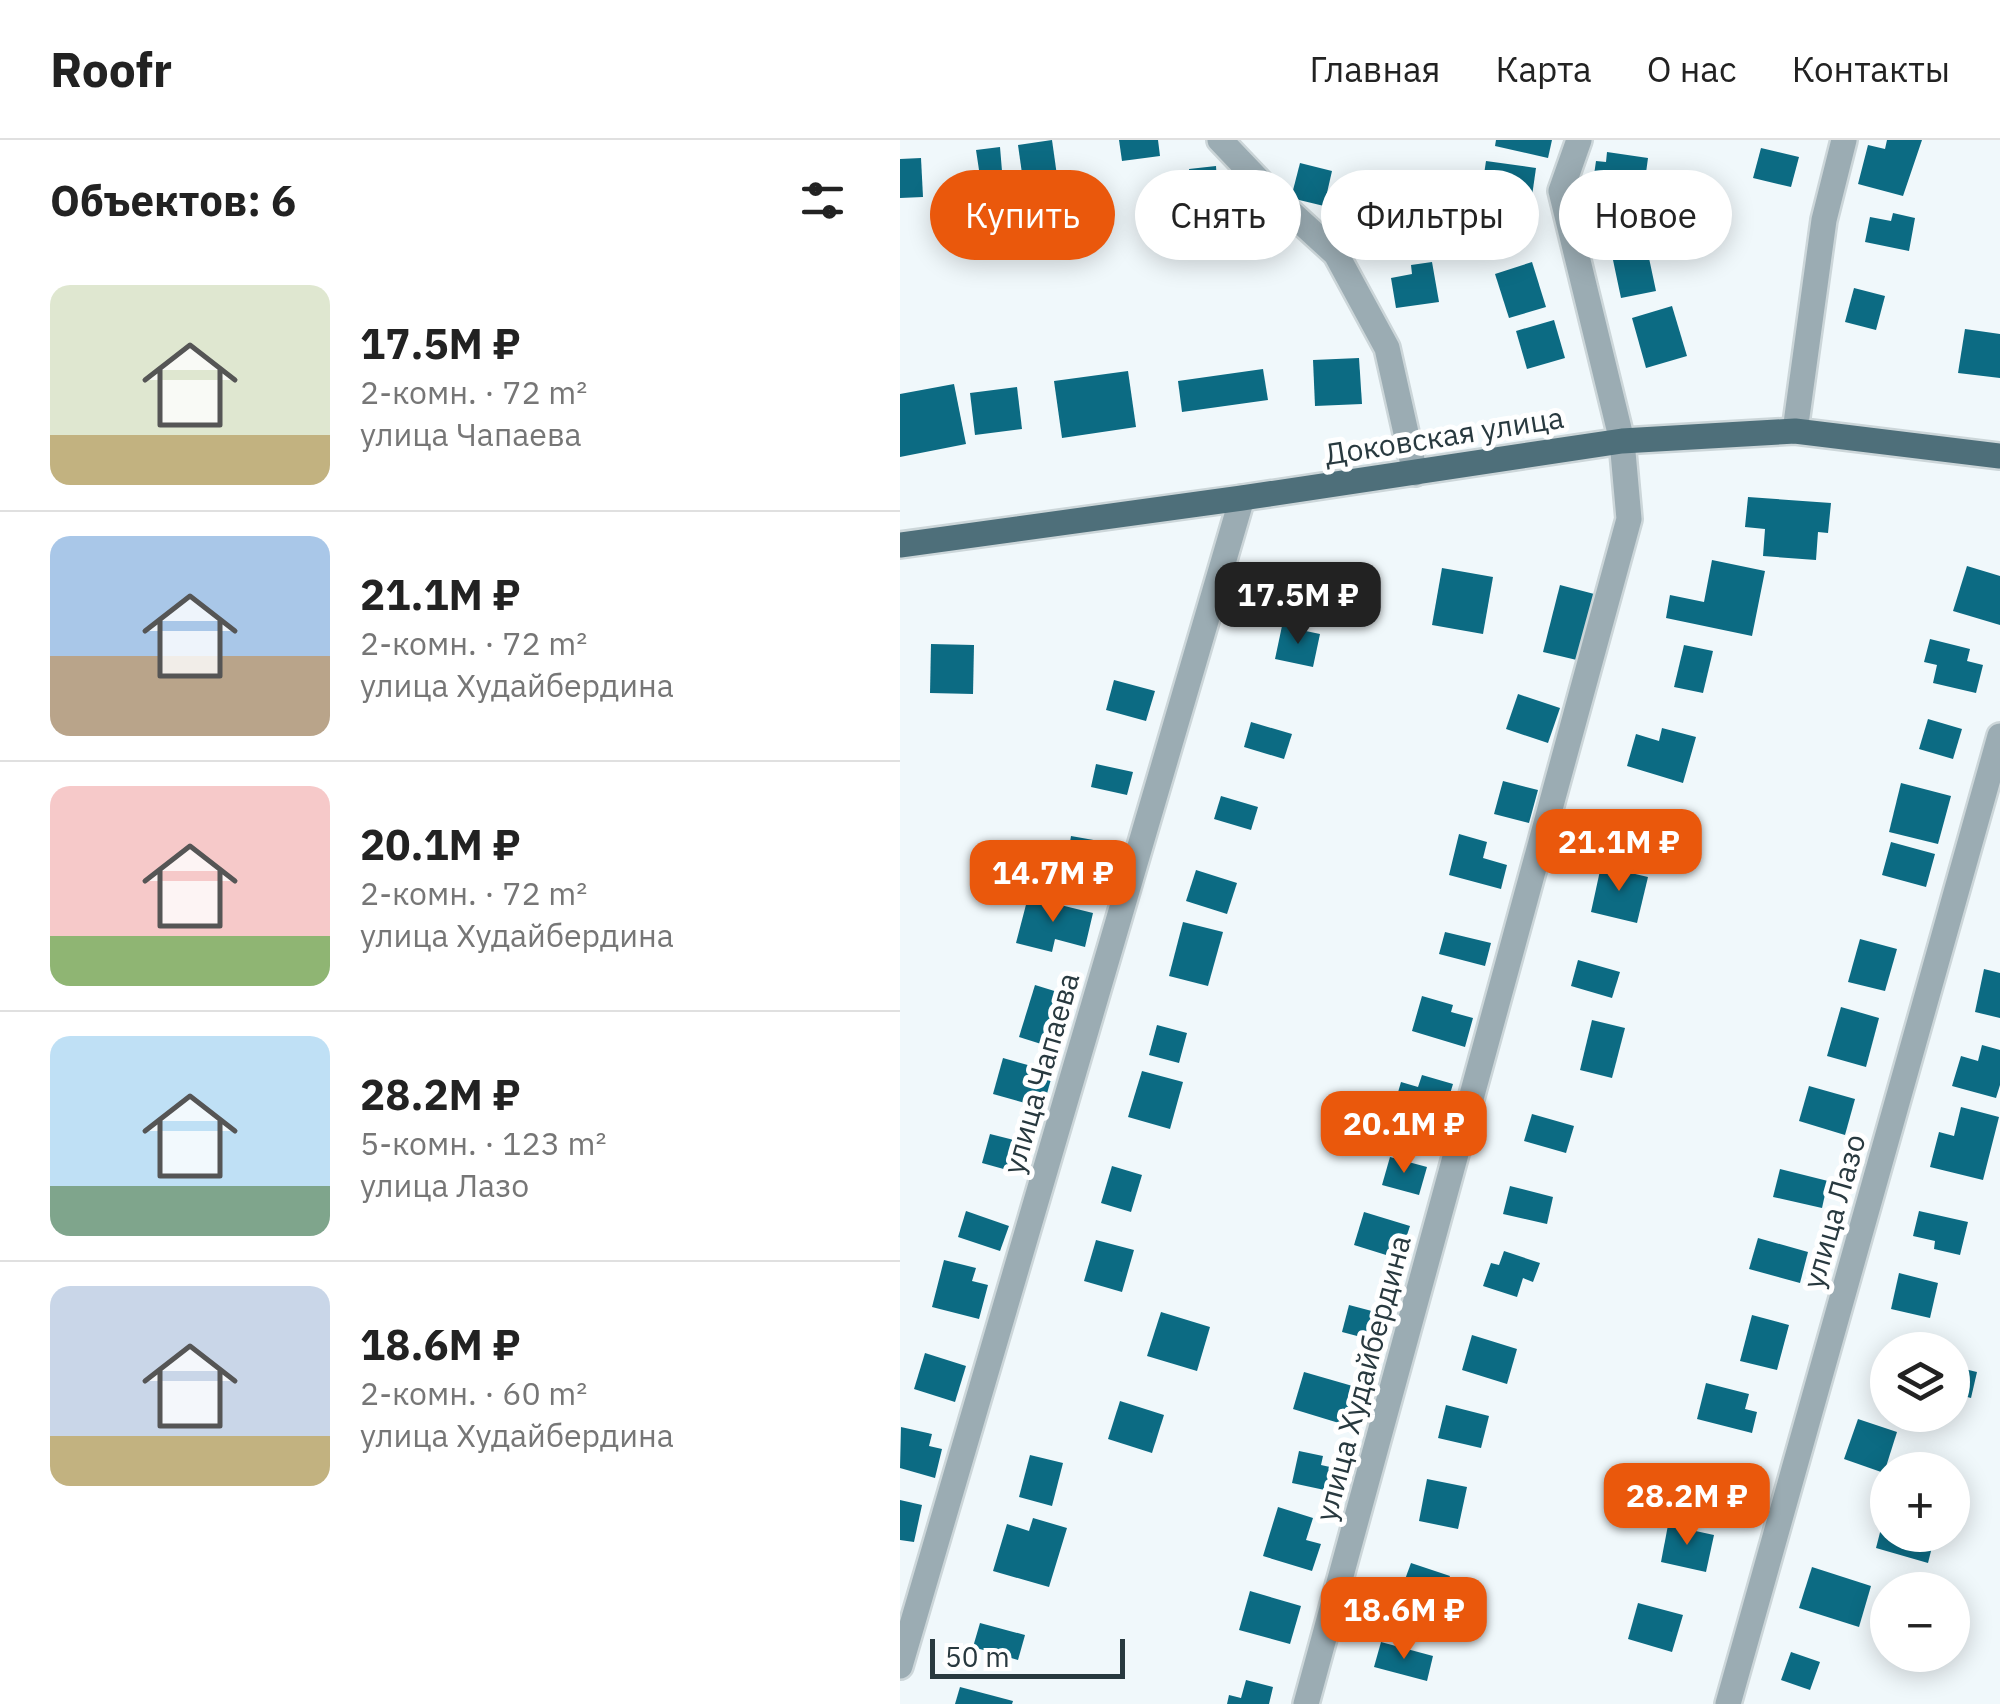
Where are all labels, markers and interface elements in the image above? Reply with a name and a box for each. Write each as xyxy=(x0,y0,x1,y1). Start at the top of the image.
text: Roofr xyxy=(50,38,172,100)
text: Главная xyxy=(1310,46,1440,92)
text: Карта xyxy=(1495,46,1592,92)
text: О нас xyxy=(1647,46,1737,92)
text: Контакты xyxy=(1792,46,1950,92)
chip: Купить xyxy=(930,170,1115,260)
chip: Снять xyxy=(1135,170,1301,260)
chip: Фильтры xyxy=(1321,170,1539,260)
chip: Новое xyxy=(1559,170,1732,260)
text: Объектов: 6 xyxy=(50,173,296,228)
icon: filters xyxy=(795,173,850,228)
text: 17.5M ₽ xyxy=(360,316,521,371)
icon: home xyxy=(130,325,250,445)
text: 2-комн. · 72 m² xyxy=(360,371,587,413)
street label: Доковская улица xyxy=(1322,397,1566,473)
text: улица Чапаева xyxy=(360,413,582,455)
pin: 17.5M ₽ xyxy=(1206,562,1390,647)
text: 21.1M ₽ xyxy=(360,567,521,622)
text: 17.5M ₽ xyxy=(1237,573,1359,615)
icon: home xyxy=(130,576,250,696)
text: 2-комн. · 72 m² xyxy=(360,622,587,664)
text: улица Худайбердина xyxy=(360,664,674,706)
pin: 21.1M ₽ xyxy=(1527,809,1711,894)
text: 20.1M ₽ xyxy=(360,817,521,872)
text: 21.1M ₽ xyxy=(1558,820,1680,862)
icon: home xyxy=(130,826,250,946)
pin: 14.7M ₽ xyxy=(961,840,1145,925)
text: 14.7M ₽ xyxy=(992,851,1114,893)
text: 2-комн. · 72 m² xyxy=(360,872,587,914)
text: улица Худайбердина xyxy=(360,914,674,956)
street label: улица Чапаева xyxy=(993,968,1087,1178)
text: 28.2M ₽ xyxy=(360,1067,521,1122)
icon: home xyxy=(130,1076,250,1196)
pin: 20.1M ₽ xyxy=(1312,1091,1496,1176)
text: 20.1M ₽ xyxy=(1343,1102,1465,1144)
text: 5-комн. · 123 m² xyxy=(360,1122,606,1164)
street label: улица Лазо xyxy=(1792,1129,1874,1293)
text: улица Лазо xyxy=(360,1164,529,1206)
street label: улица Худайбердина xyxy=(1305,1231,1419,1525)
text: 18.6M ₽ xyxy=(360,1317,521,1372)
icon: home xyxy=(130,1326,250,1446)
map controls xyxy=(1870,1332,1970,1672)
button: layers xyxy=(1870,1332,1970,1432)
text: 2-комн. · 60 m² xyxy=(360,1372,587,1414)
text: улица Худайбердина xyxy=(360,1414,674,1456)
button: + xyxy=(1870,1452,1970,1552)
pin: 28.2M ₽ xyxy=(1595,1463,1779,1548)
text: 28.2M ₽ xyxy=(1626,1474,1748,1516)
button: − xyxy=(1870,1572,1970,1672)
pin: 18.6M ₽ xyxy=(1312,1577,1496,1662)
text: 18.6M ₽ xyxy=(1343,1588,1465,1630)
scale bar xyxy=(930,1634,1125,1678)
text: 50 m xyxy=(945,1638,1010,1675)

